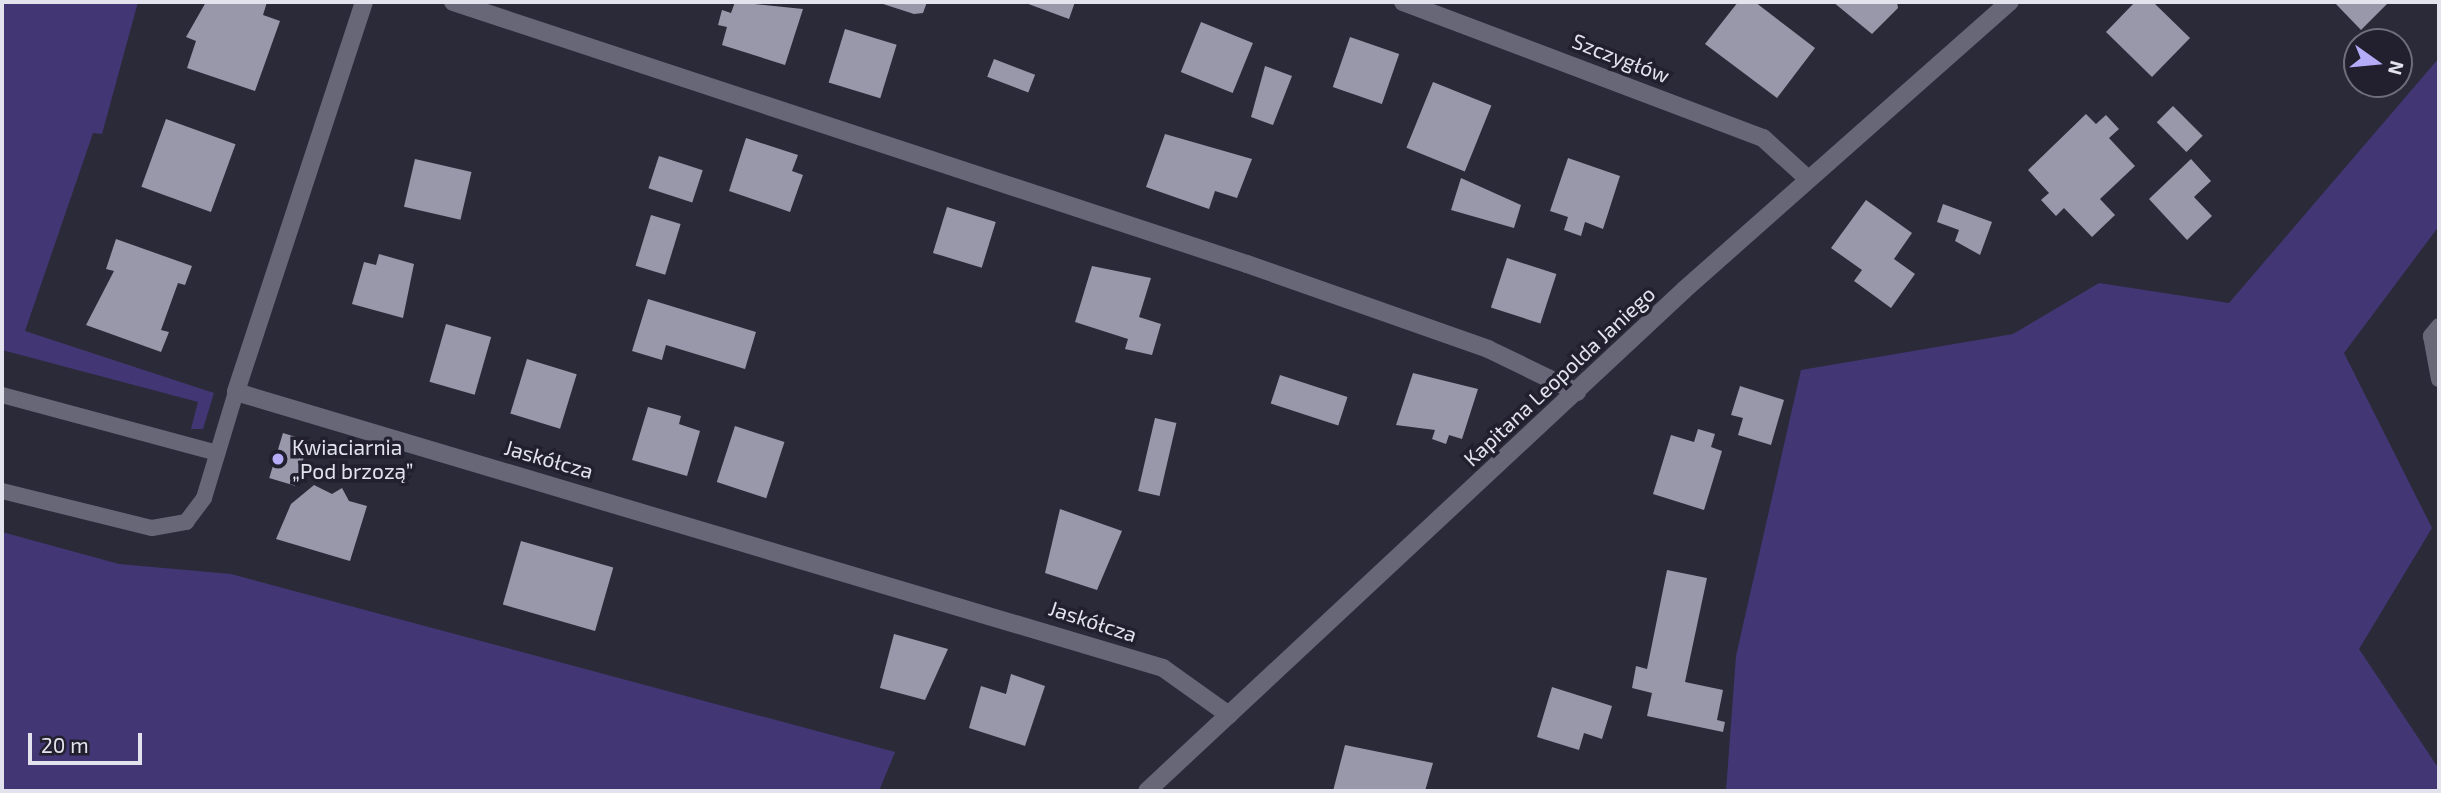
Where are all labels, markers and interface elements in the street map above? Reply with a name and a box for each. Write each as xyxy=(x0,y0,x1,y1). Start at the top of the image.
street label: Szczygłów xyxy=(1569,28,1673,88)
north arrow xyxy=(2343,28,2413,98)
text: N xyxy=(2384,58,2410,78)
street label: Kapitana Leopolda Janiego xyxy=(1458,281,1660,471)
place label: Kwiaciarnia „Pod brzozą” xyxy=(292,434,413,484)
street label: Jaskółcza xyxy=(502,434,596,484)
marker: Kwiaciarnia „Pod brzozą” xyxy=(270,451,286,467)
street label: Jaskółcza xyxy=(1046,595,1140,647)
scale bar xyxy=(32,720,145,764)
text: 20 m xyxy=(41,732,89,757)

